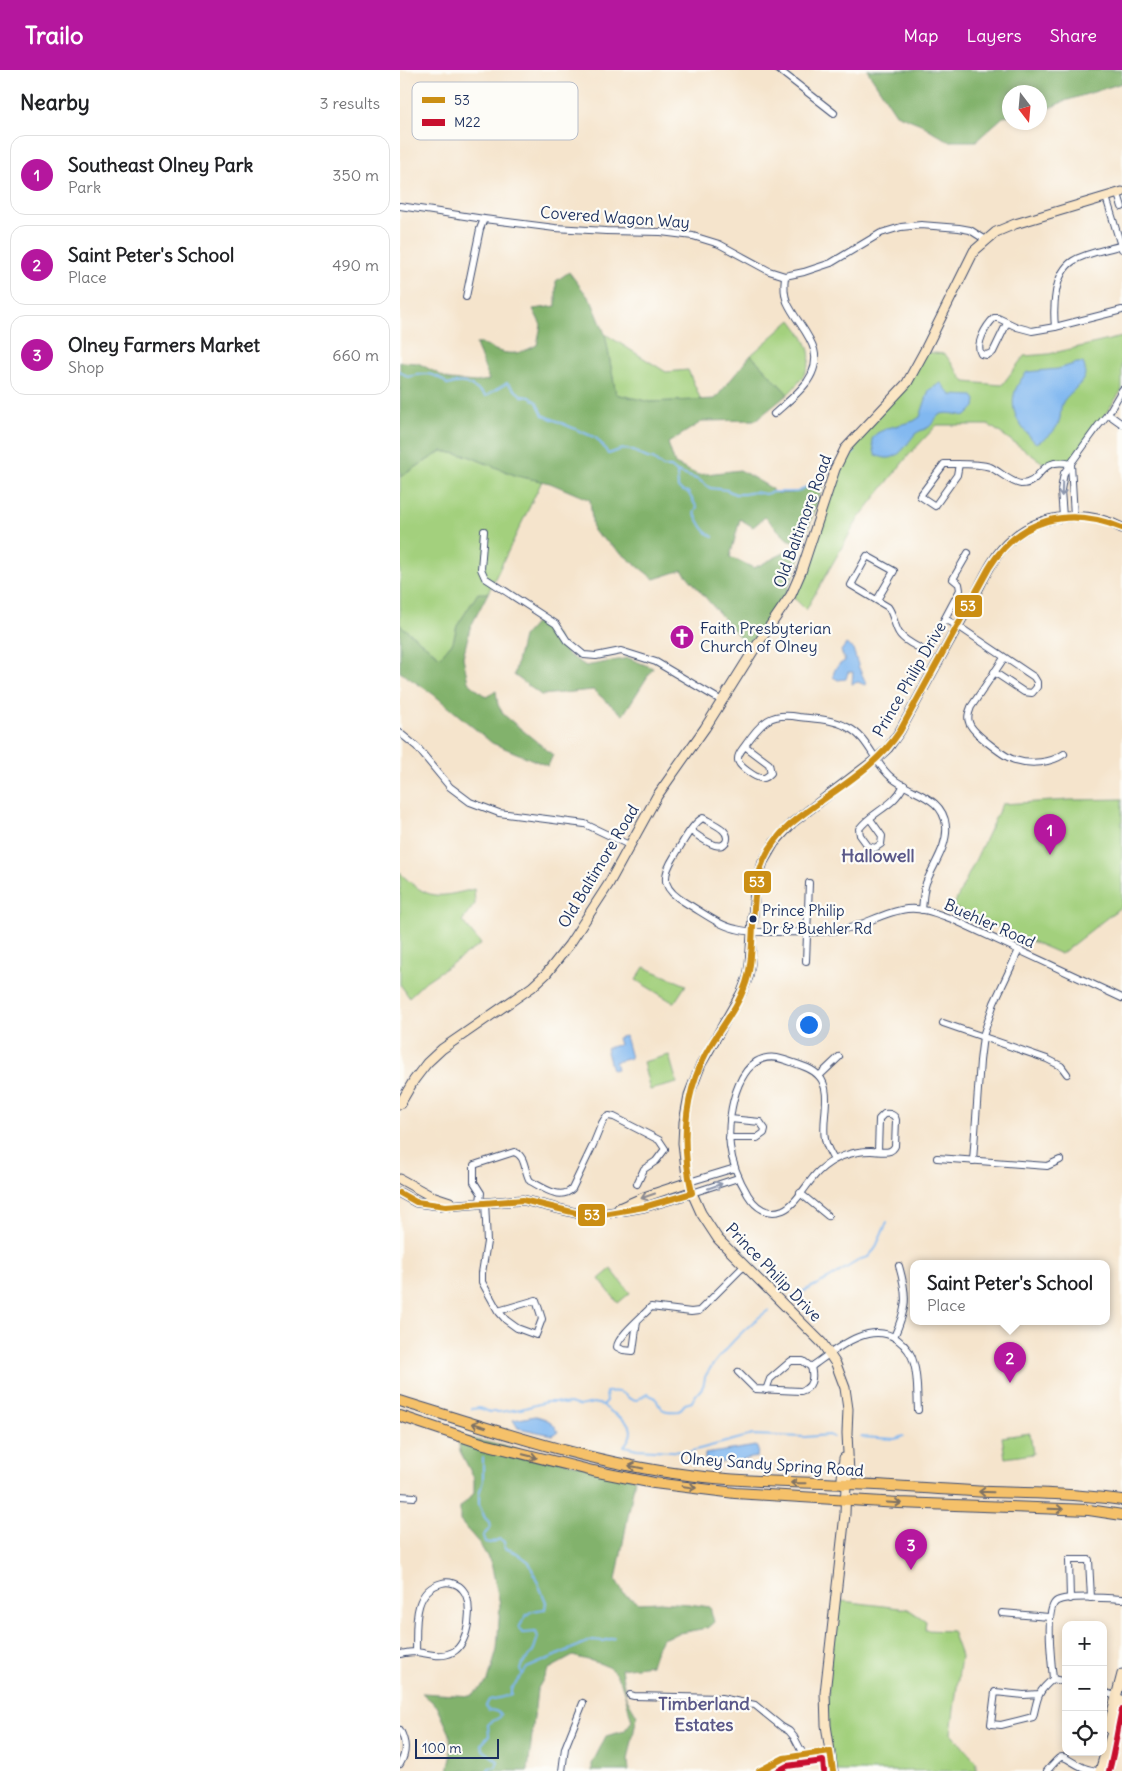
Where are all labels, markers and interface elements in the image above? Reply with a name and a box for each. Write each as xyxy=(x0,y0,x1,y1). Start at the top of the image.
text: Trailo xyxy=(25,20,83,50)
text: Map xyxy=(903,24,938,47)
text: Layers xyxy=(966,24,1022,47)
text: Share xyxy=(1050,24,1097,47)
legend xyxy=(412,82,578,140)
north arrow xyxy=(1002,85,1047,130)
text: Nearby xyxy=(20,89,90,116)
text: 53 xyxy=(454,91,470,109)
text: 3 results xyxy=(320,93,380,113)
text: M22 xyxy=(454,113,481,131)
text: Southeast Olney Park xyxy=(68,153,253,177)
text: 1 xyxy=(34,165,40,185)
text: 350 m xyxy=(332,165,379,185)
text: Park xyxy=(68,177,101,197)
street label: Covered Wagon Way xyxy=(540,202,690,232)
text: Saint Peter's School xyxy=(68,243,234,267)
text: 2 xyxy=(33,255,41,275)
text: 490 m xyxy=(332,255,379,275)
text: Place xyxy=(68,267,107,287)
text: Olney Farmers Market xyxy=(68,333,260,357)
text: 3 xyxy=(32,345,42,365)
text: 660 m xyxy=(332,345,379,365)
text: Shop xyxy=(68,357,104,377)
street label: Old Baltimore Road xyxy=(769,452,835,590)
one-way arrow xyxy=(1057,481,1067,497)
line badge: 53 xyxy=(954,594,983,618)
text: 53 xyxy=(960,597,976,615)
place label: Faith Presbyterian Church of Olney xyxy=(700,618,831,656)
street label: Prince Philip Drive xyxy=(868,618,950,740)
church icon: Faith Presbyterian Church of Olney xyxy=(669,624,695,650)
street label: Old Baltimore Road xyxy=(553,801,643,931)
pin: 1 xyxy=(1034,814,1066,855)
district label: Hallowell xyxy=(841,844,915,867)
line badge: 53 xyxy=(743,870,772,894)
text: 53 xyxy=(749,873,765,891)
street label: Buehler Road xyxy=(941,894,1039,952)
place label: Prince Philip Dr & Buehler Rd xyxy=(762,901,872,938)
marker: Prince Philip Dr & Buehler Rd xyxy=(748,914,758,924)
your location xyxy=(796,1012,822,1038)
one-way arrow xyxy=(707,1180,723,1190)
one-way arrow xyxy=(640,1192,656,1201)
line badge: 53 xyxy=(577,1203,606,1227)
text: 53 xyxy=(584,1206,600,1224)
street label: Prince Philip Drive xyxy=(722,1218,826,1326)
popup xyxy=(910,1260,1110,1325)
text: Saint Peter's School xyxy=(927,1271,1093,1295)
text: Place xyxy=(927,1295,966,1315)
pin: 2 xyxy=(994,1342,1026,1383)
one-way arrow xyxy=(472,1420,488,1430)
street label: Olney Sandy Spring Road xyxy=(680,1448,864,1480)
one-way arrow xyxy=(522,1451,538,1461)
one-way arrow xyxy=(629,1461,645,1471)
one-way arrow xyxy=(790,1479,806,1488)
one-way arrow xyxy=(681,1483,697,1493)
one-way arrow xyxy=(978,1487,994,1496)
one-way arrow xyxy=(886,1498,902,1507)
one-way arrow xyxy=(1048,1504,1064,1513)
pin: 3 xyxy=(895,1529,927,1570)
map controls xyxy=(1062,1621,1107,1756)
button: + xyxy=(1062,1621,1107,1666)
button: − xyxy=(1062,1666,1107,1711)
district label: Timberland Estates xyxy=(658,1692,750,1736)
button: locate xyxy=(1062,1711,1107,1756)
scale bar xyxy=(415,1736,499,1759)
text: 100 m xyxy=(422,1739,462,1757)

